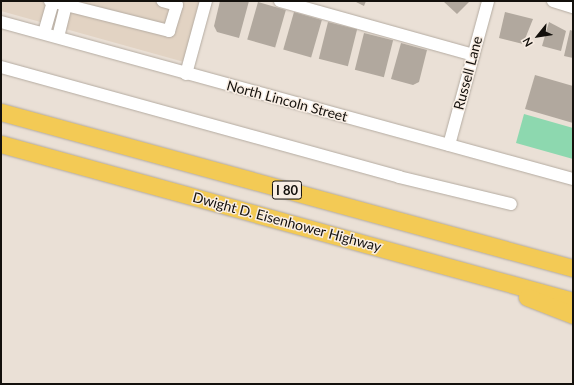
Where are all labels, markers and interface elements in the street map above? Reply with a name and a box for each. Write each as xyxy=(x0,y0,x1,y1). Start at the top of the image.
north arrow xyxy=(518,16,558,56)
street label: Russell Lane xyxy=(450,34,486,112)
text: N xyxy=(519,35,535,49)
street label: North Lincoln Street xyxy=(225,77,349,125)
road number: I 80 xyxy=(271,179,303,201)
street label: Dwight D. Eisenhower Highway xyxy=(191,189,383,255)

